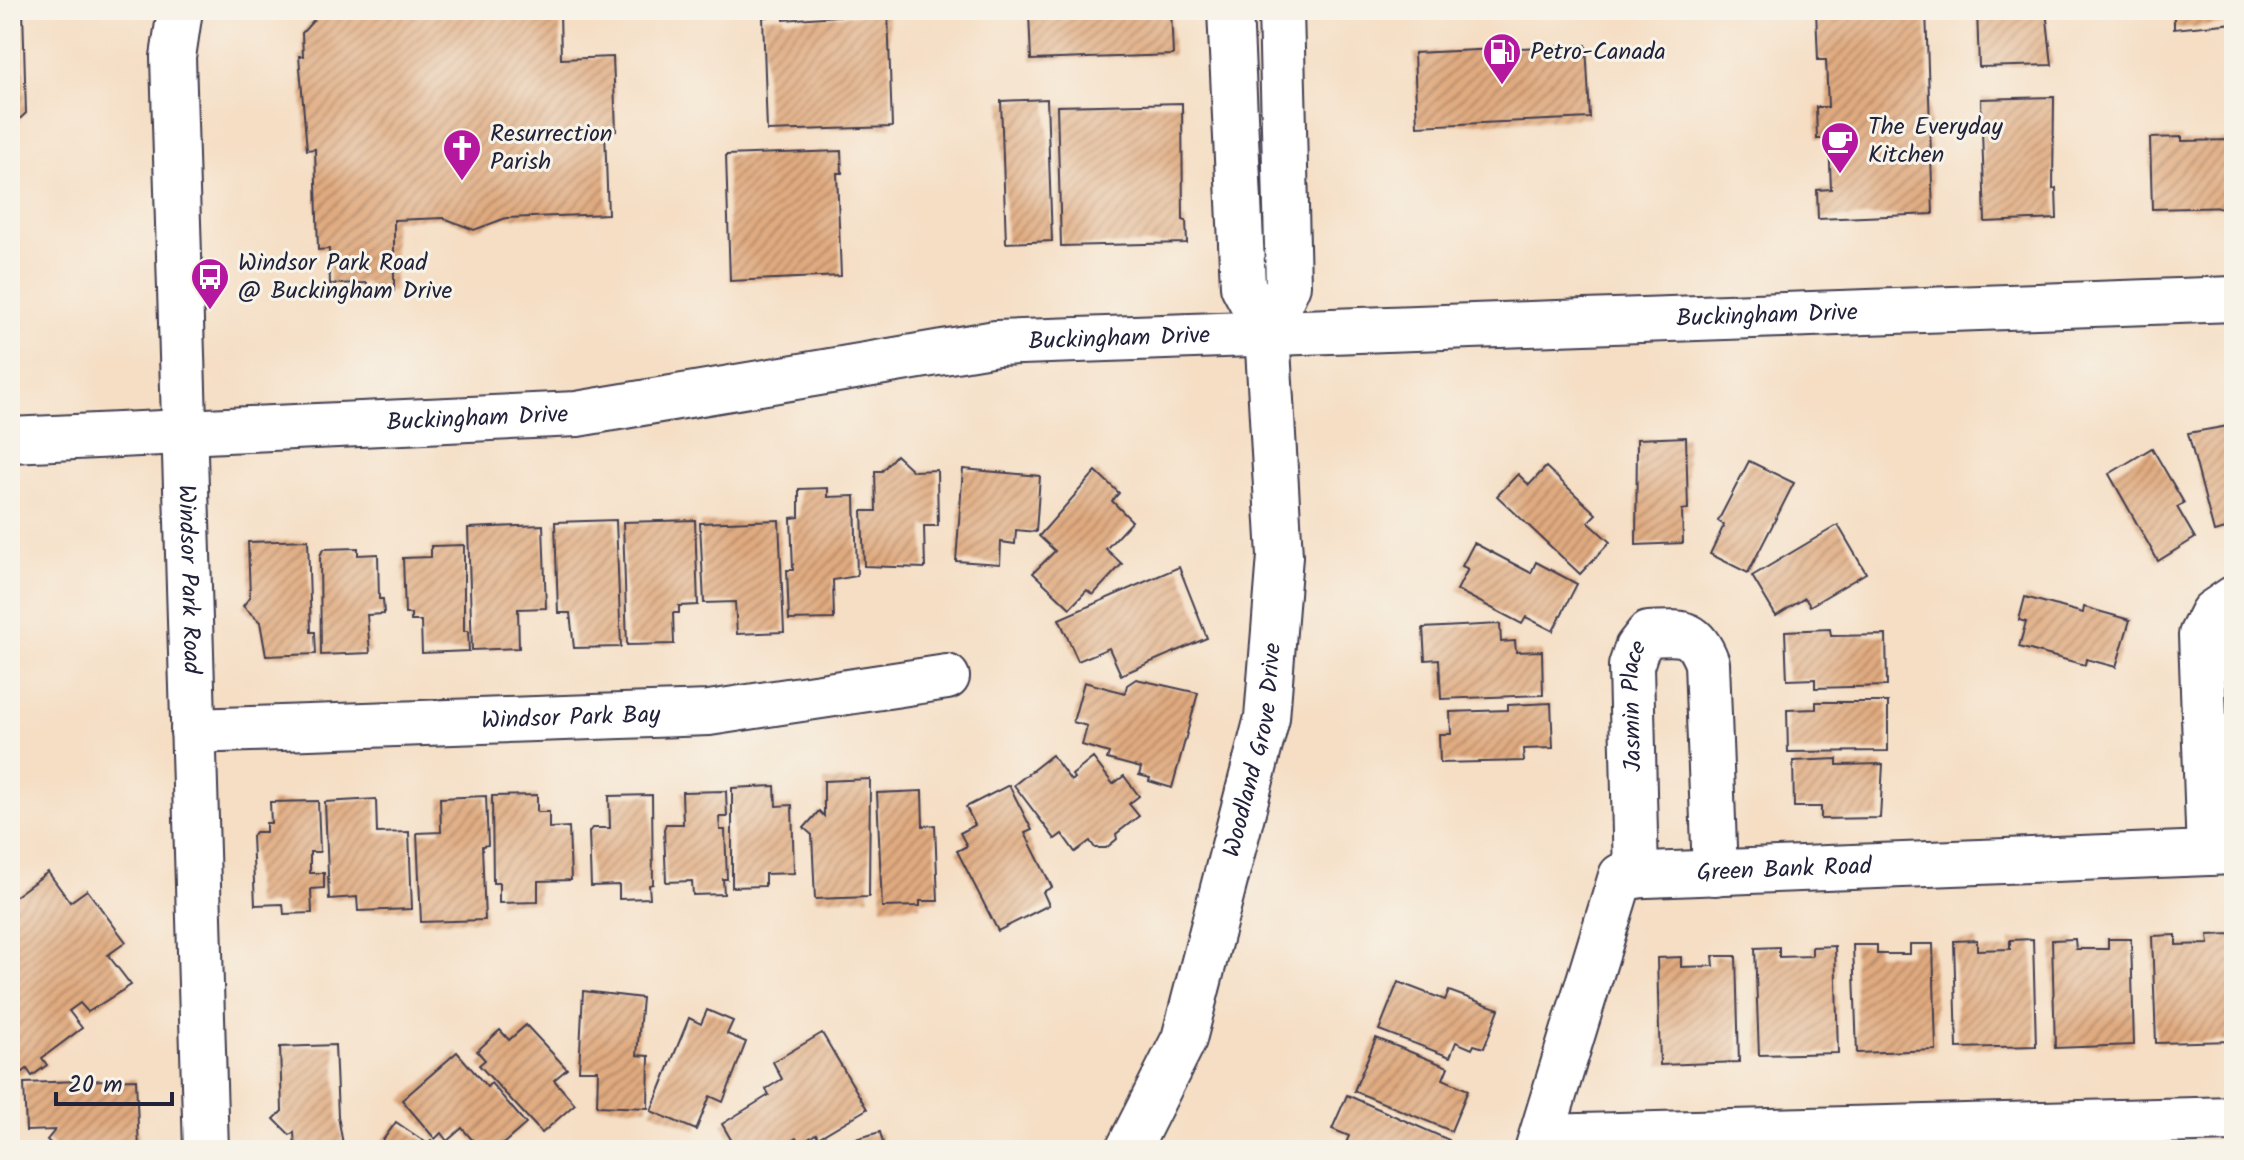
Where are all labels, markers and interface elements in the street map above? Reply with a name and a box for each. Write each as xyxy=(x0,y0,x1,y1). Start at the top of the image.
fuel station icon: Petro-Canada xyxy=(1481,31,1523,86)
place label: Petro-Canada xyxy=(1530,33,1666,72)
place label: The Everyday Kitchen xyxy=(1868,108,2004,175)
place label: Resurrection Parish xyxy=(490,115,613,182)
cafe icon: The Everyday Kitchen xyxy=(1819,120,1861,175)
church icon: Resurrection Parish xyxy=(441,127,483,182)
place label: Windsor Park Road @ Buckingham Drive xyxy=(238,244,453,311)
bus stop icon: Windsor Park Road @ Buckingham Drive xyxy=(189,256,231,311)
street label: Buckingham Drive xyxy=(1675,293,1859,338)
street label: Buckingham Drive xyxy=(1028,316,1211,361)
street label: Buckingham Drive xyxy=(386,395,569,442)
street label: Windsor Park Road xyxy=(166,484,211,675)
street label: Jasmin Place xyxy=(1611,630,1657,772)
street label: Woodland Grove Drive xyxy=(1212,641,1292,861)
street label: Windsor Park Bay xyxy=(481,695,662,740)
street label: Green Bank Road xyxy=(1696,847,1874,893)
scale bar xyxy=(56,1056,172,1106)
text: 20 m xyxy=(68,1066,123,1105)

